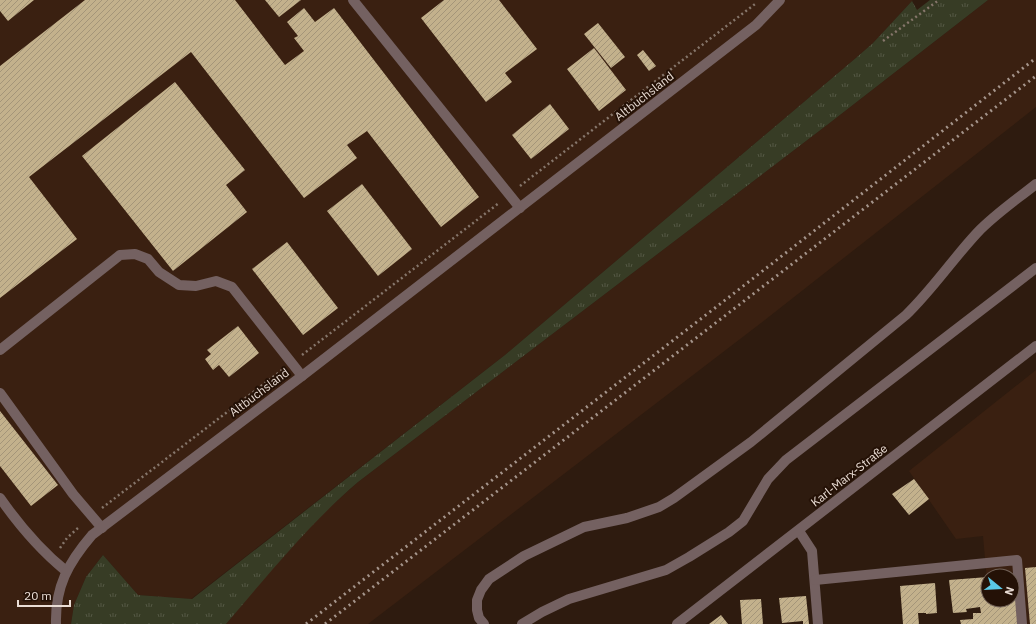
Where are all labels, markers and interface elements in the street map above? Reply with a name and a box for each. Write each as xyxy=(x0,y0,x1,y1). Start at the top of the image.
street label: Altbuchsland xyxy=(611,68,677,124)
street label: Altbuchsland xyxy=(226,365,292,419)
street label: Karl-Marx-Straße xyxy=(808,440,891,510)
north arrow xyxy=(980,568,1020,608)
scale bar xyxy=(18,582,70,608)
text: N xyxy=(1002,585,1017,597)
text: 20 m xyxy=(24,588,52,603)

